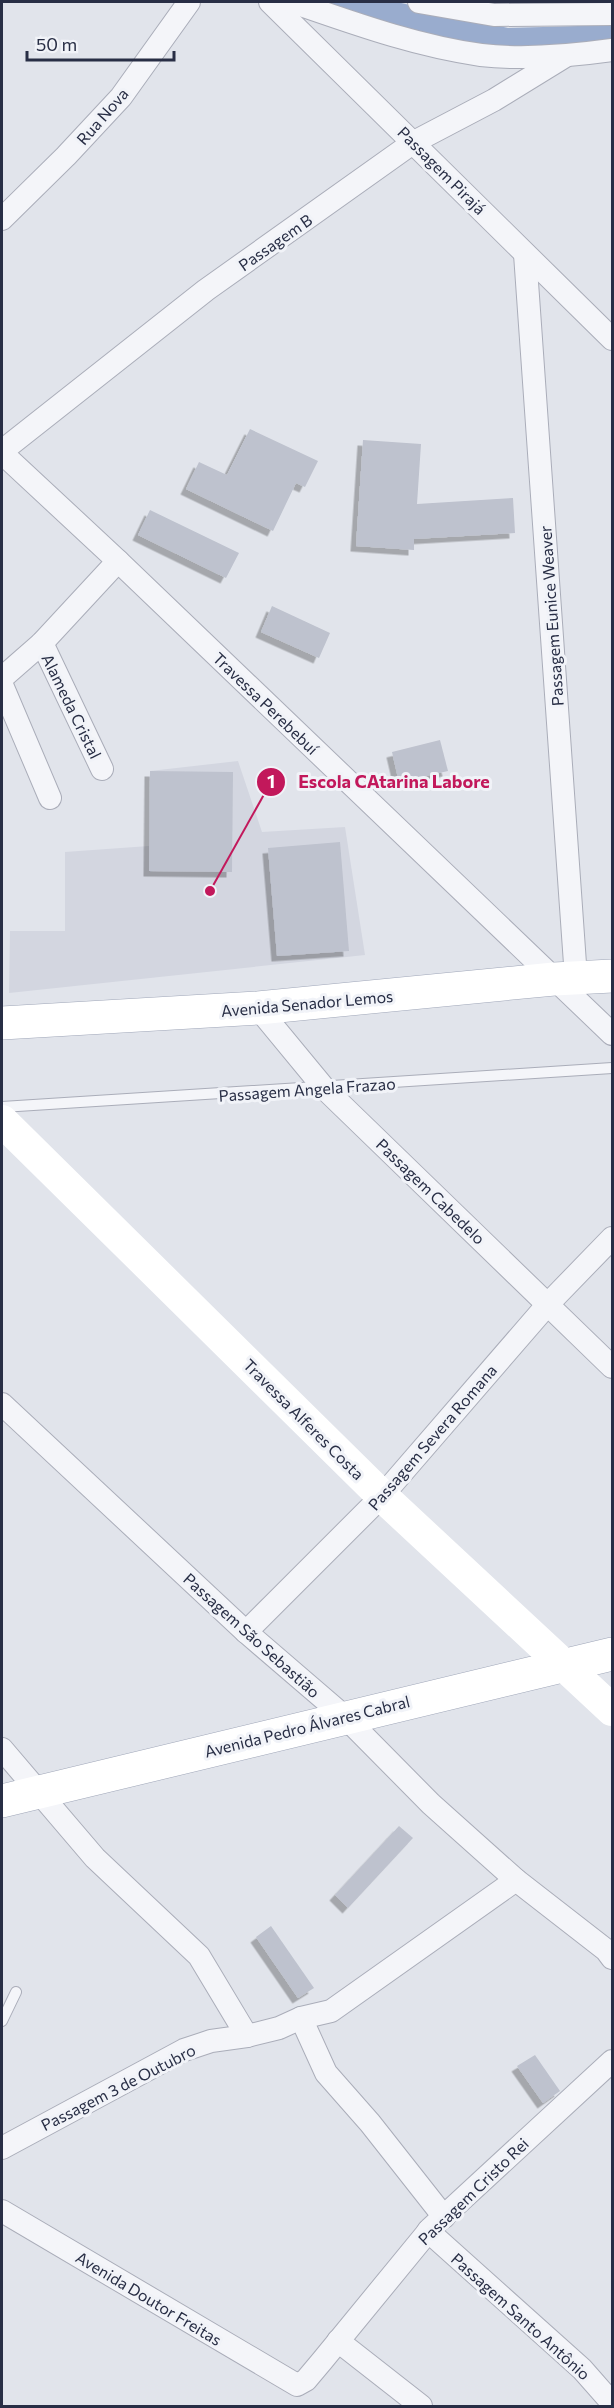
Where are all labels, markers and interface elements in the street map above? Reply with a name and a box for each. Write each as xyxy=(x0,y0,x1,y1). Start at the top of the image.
scale bar xyxy=(27,24,174,62)
text: 50 m xyxy=(36,33,77,55)
street label: Rua Nova xyxy=(72,84,132,148)
street label: Passagem Pirajá xyxy=(394,122,490,218)
street label: Passagem B xyxy=(234,210,316,274)
street label: Passagem Eunice Weaver xyxy=(535,524,567,707)
street label: Travessa Perebebuí xyxy=(209,648,323,759)
street label: Alameda Cristal xyxy=(38,650,106,762)
callout: Escola CAtarina Labore xyxy=(256,764,502,800)
text: 1 xyxy=(267,770,275,792)
text: Escola CAtarina Labore xyxy=(298,770,490,792)
street label: Avenida Senador Lemos xyxy=(220,986,394,1020)
street label: Passagem Angela Frazao xyxy=(218,1073,396,1105)
street label: Passagem Cabedelo xyxy=(373,1134,489,1248)
street label: Travessa Alferes Costa xyxy=(240,1355,368,1483)
street label: Passagem Severa Romana xyxy=(364,1360,500,1514)
street label: Passagem São Sebastião xyxy=(180,1569,324,1701)
street label: Avenida Pedro Álvares Cabral xyxy=(202,1691,412,1761)
street label: Passagem 3 de Outubro xyxy=(38,2040,198,2134)
street label: Passagem Cristo Rei xyxy=(414,2134,532,2248)
street label: Avenida Doutor Freitas xyxy=(73,2247,225,2349)
street label: Passagem Santo Antônio xyxy=(448,2249,594,2383)

